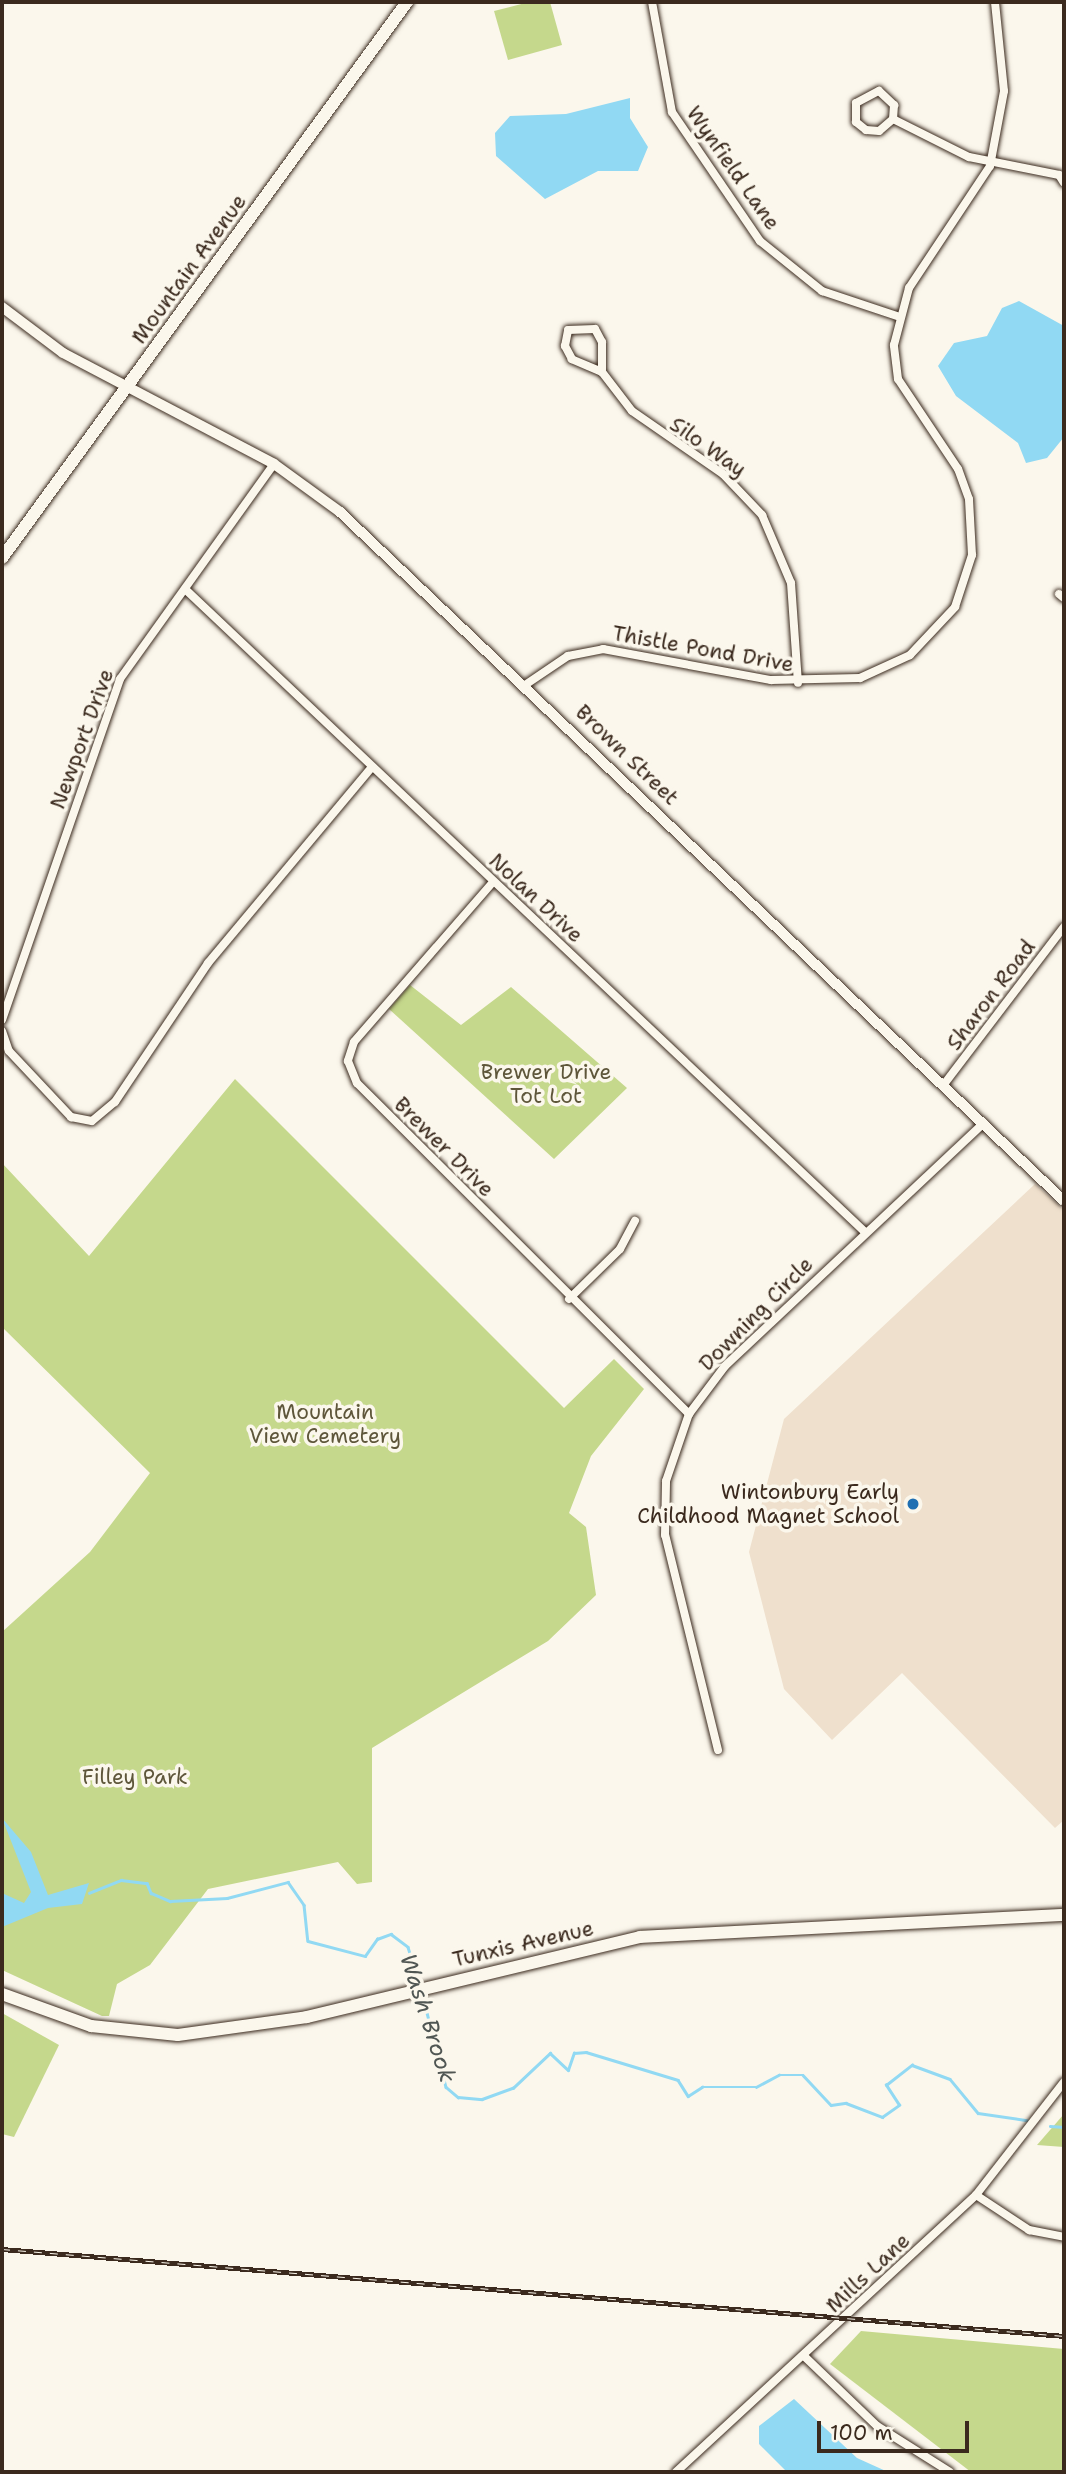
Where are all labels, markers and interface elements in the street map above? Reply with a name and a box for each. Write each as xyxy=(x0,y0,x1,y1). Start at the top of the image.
street label: Wynfield Lane xyxy=(681,101,785,235)
street label: Mountain Avenue xyxy=(126,189,252,349)
street label: Silo Way xyxy=(665,412,751,482)
street label: Thistle Pond Drive xyxy=(610,621,796,677)
street label: Newport Drive xyxy=(45,666,119,812)
street label: Brown Street xyxy=(570,700,684,810)
street label: Nolan Drive xyxy=(484,848,588,948)
street label: Sharon Road xyxy=(941,935,1041,1055)
park label: Brewer Drive Tot Lot xyxy=(481,1059,611,1109)
street label: Brewer Drive xyxy=(389,1092,499,1202)
street label: Downing Circle xyxy=(694,1252,818,1376)
park label: Mountain View Cemetery xyxy=(249,1399,401,1449)
place label: Wintonbury Early Childhood Magnet School xyxy=(637,1479,899,1529)
marker: Wintonbury Early Childhood Magnet School xyxy=(905,1496,921,1512)
park label: Filley Park xyxy=(82,1764,188,1790)
street label: Tunxis Avenue xyxy=(450,1916,596,1972)
water label: Wash Brook xyxy=(394,1950,462,2086)
street label: Mills Lane xyxy=(821,2228,915,2318)
scale bar xyxy=(821,2408,973,2452)
text: 100 m xyxy=(830,2419,893,2447)

